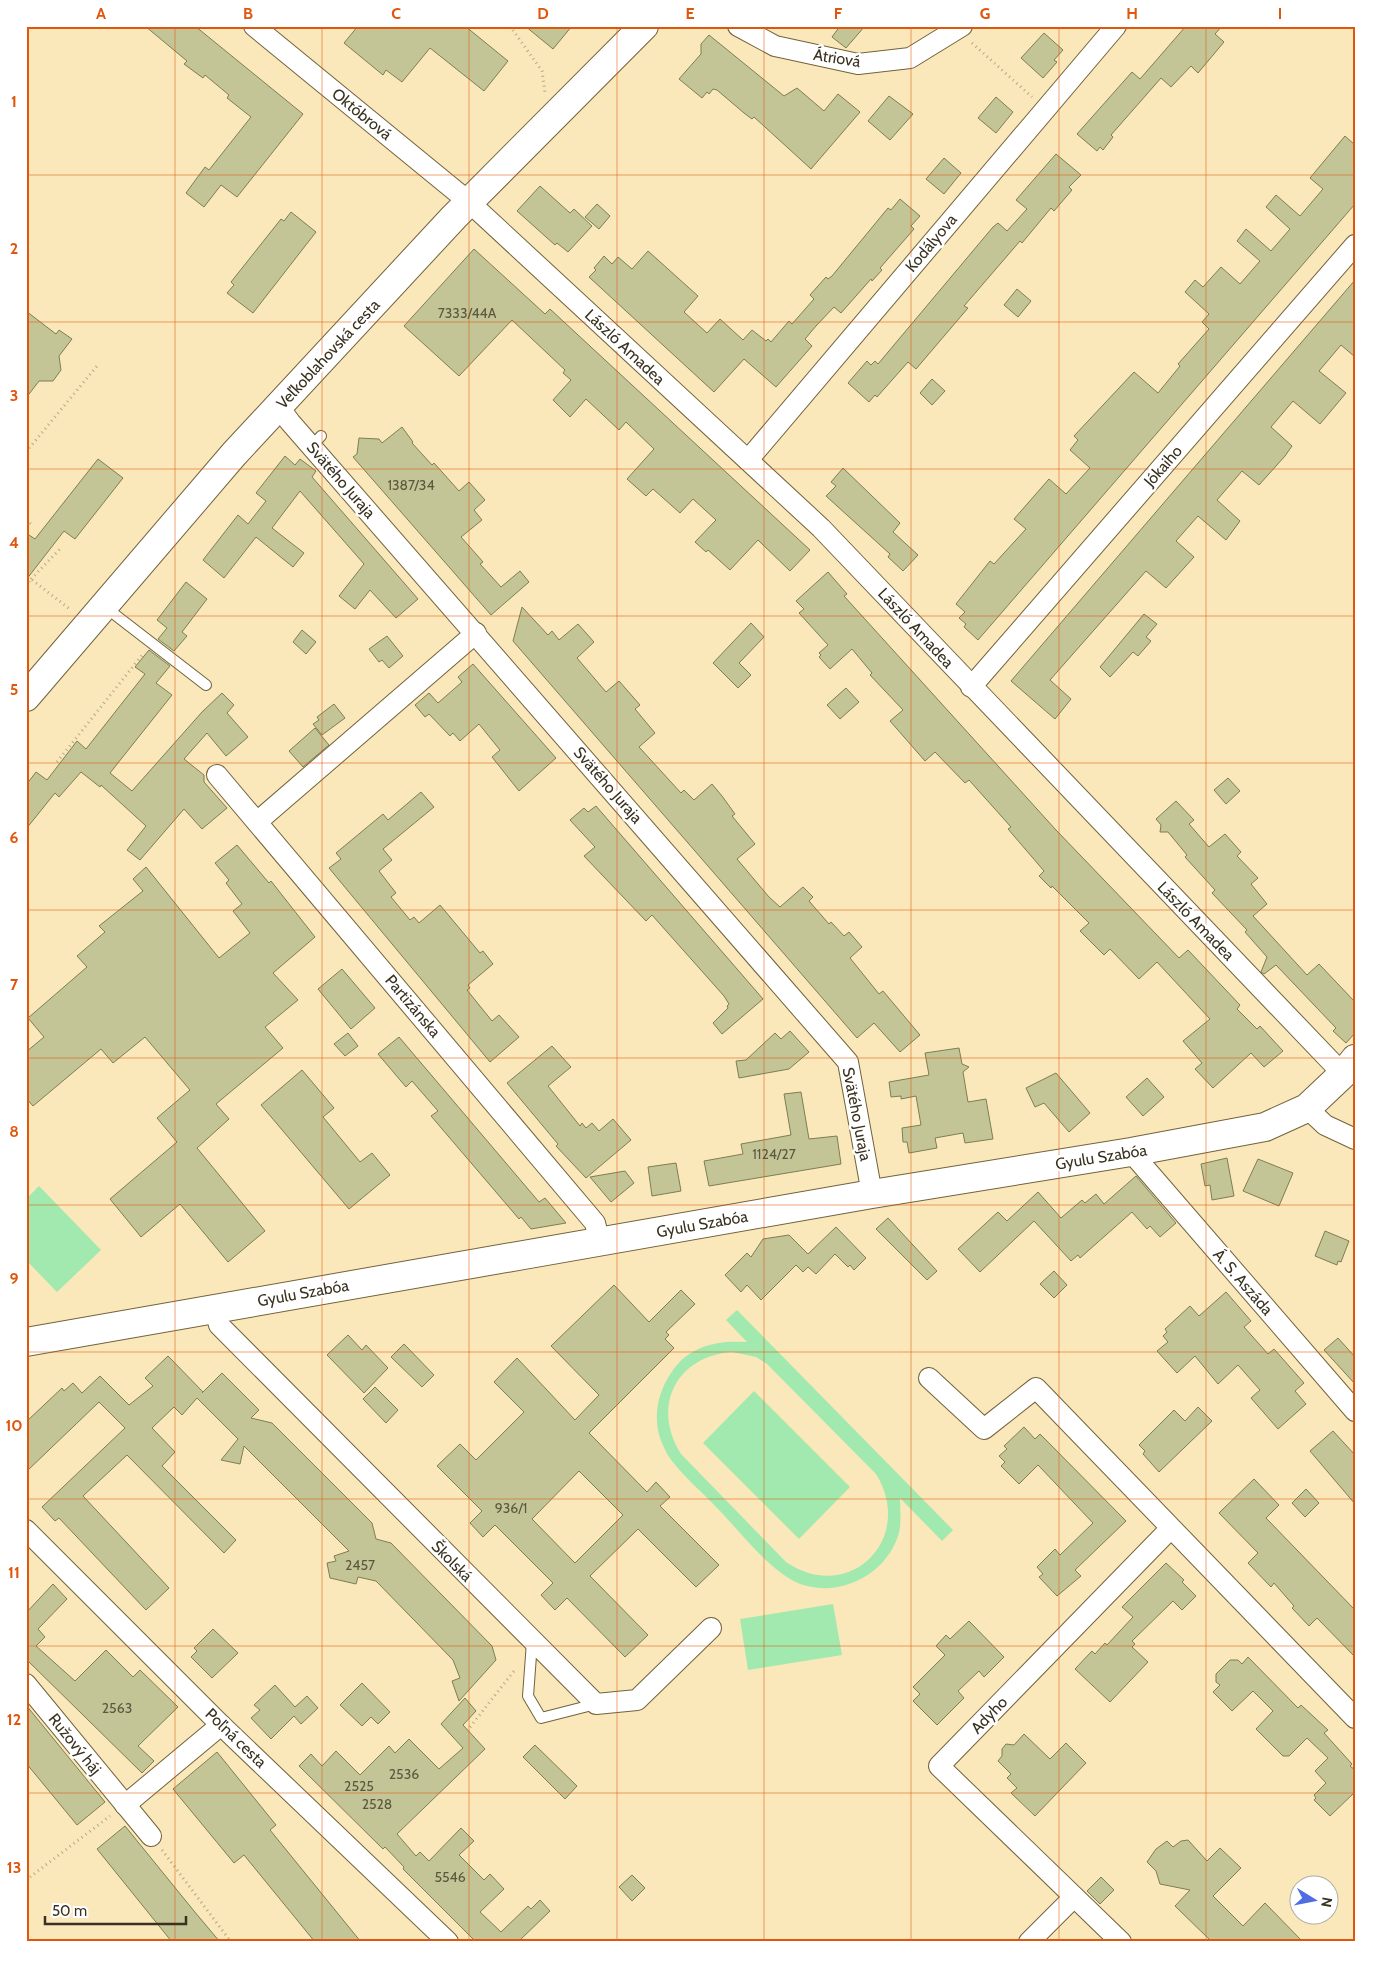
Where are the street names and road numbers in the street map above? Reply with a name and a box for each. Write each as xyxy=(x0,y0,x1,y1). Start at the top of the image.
street label: Átriová xyxy=(812,45,862,71)
street label: Októbrová xyxy=(328,84,396,144)
street label: Kodályova xyxy=(901,210,961,276)
street label: Veľkoblahovská cesta xyxy=(272,295,384,413)
street label: László Amadea xyxy=(581,305,669,389)
street label: Svätého Juraja xyxy=(303,438,380,522)
street label: Jókaiho xyxy=(1139,441,1186,491)
street label: László Amadea xyxy=(874,584,958,672)
street label: Svätého Juraja xyxy=(570,743,647,827)
street label: László Amadea xyxy=(1154,878,1239,965)
street label: Partizánska xyxy=(381,971,445,1041)
street label: Svätého Juraja xyxy=(839,1066,875,1163)
street label: Gyulu Szabóa xyxy=(1054,1140,1148,1174)
street label: Gyulu Szabóa xyxy=(655,1207,749,1241)
street label: Á. S. Aszáda xyxy=(1209,1245,1277,1319)
street label: Gyulu Szabóa xyxy=(256,1276,350,1310)
street label: Školská xyxy=(428,1537,477,1586)
street label: Adyho xyxy=(967,1692,1011,1737)
street label: Poľná cesta xyxy=(202,1704,271,1772)
street label: Ružový háj xyxy=(45,1710,105,1778)

